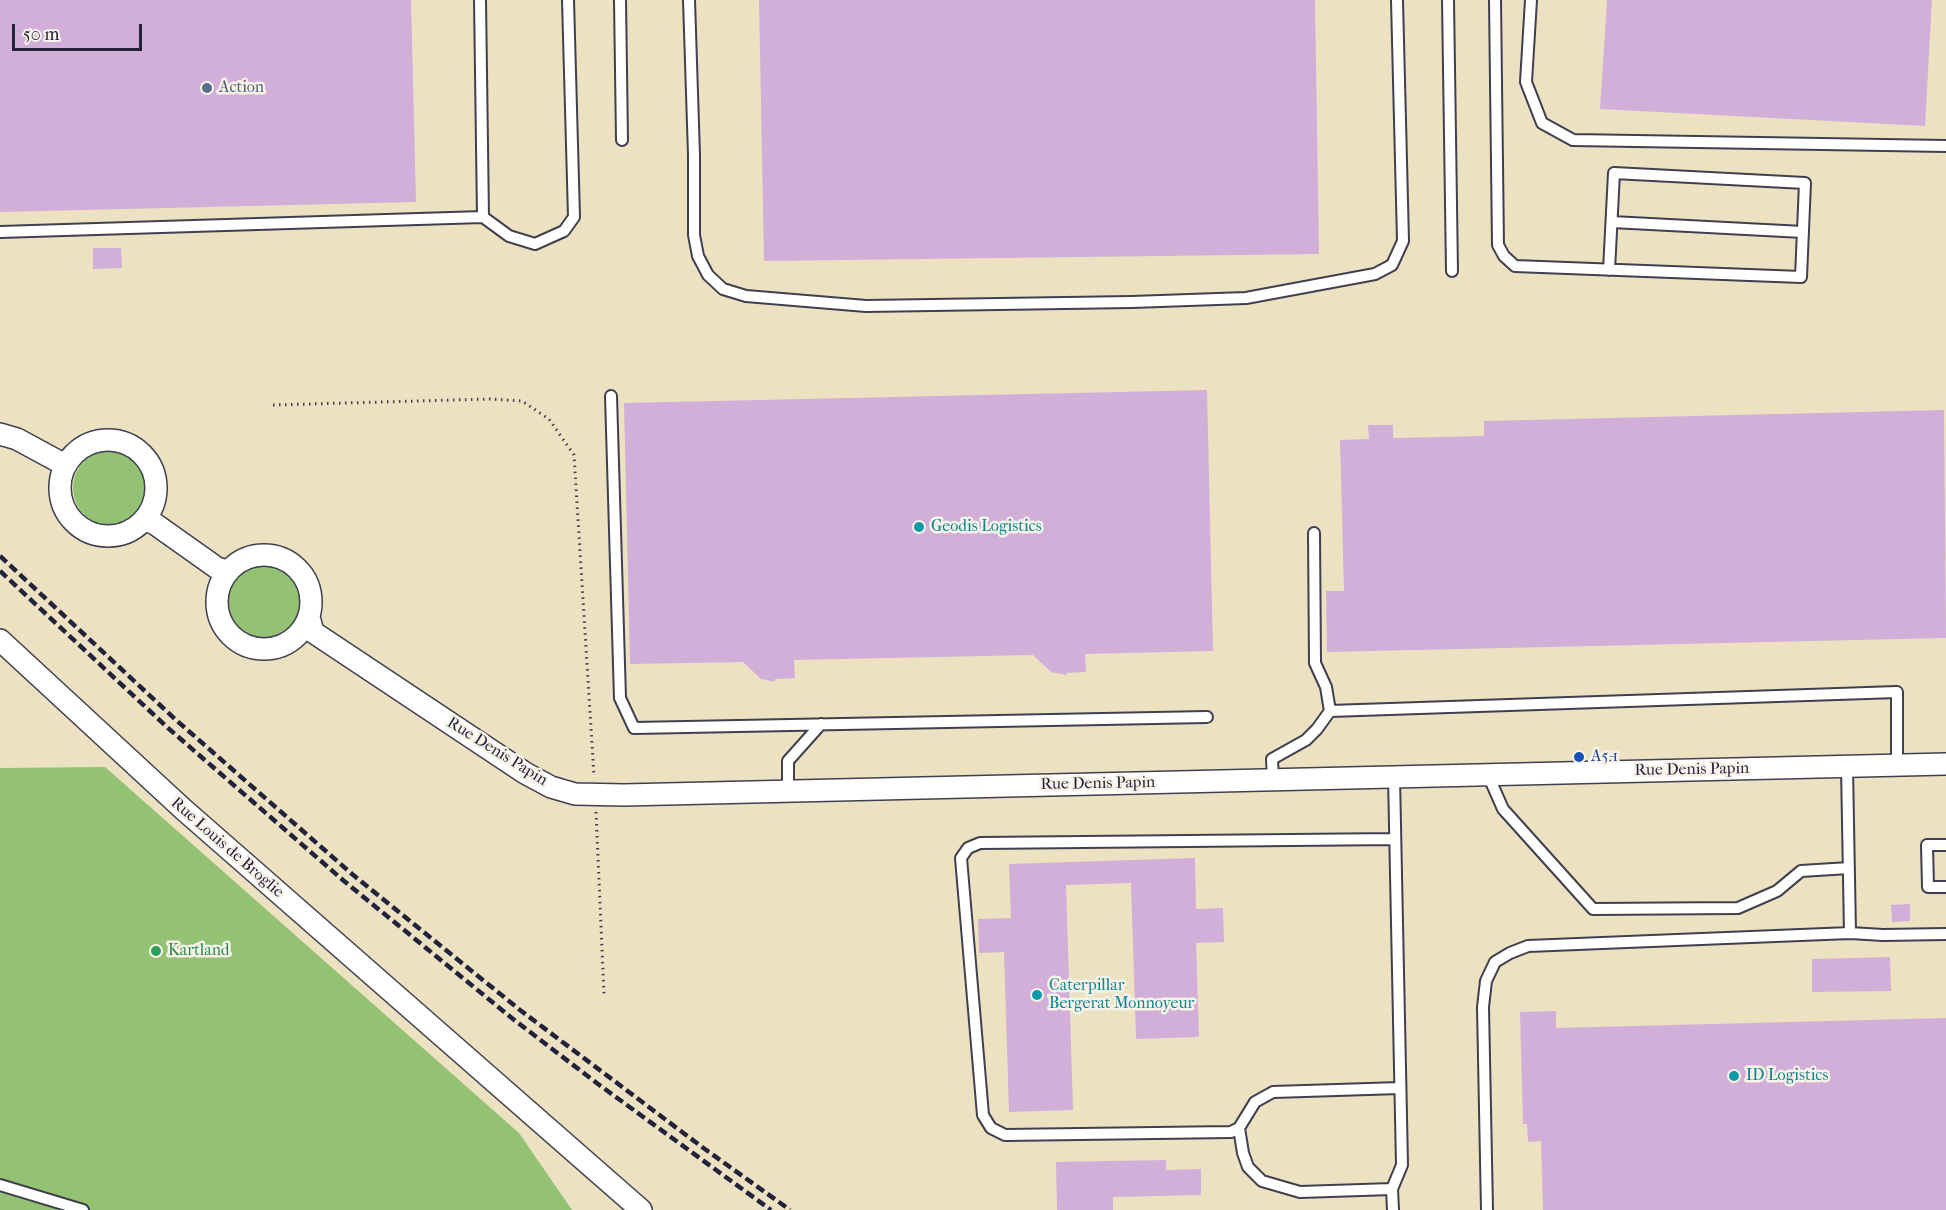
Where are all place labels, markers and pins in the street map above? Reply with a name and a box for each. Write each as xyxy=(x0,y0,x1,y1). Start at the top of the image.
place label: Action xyxy=(219,78,264,98)
marker: Action xyxy=(200,81,214,95)
place label: Geodis Logistics xyxy=(931,517,1042,537)
marker: Geodis Logistics xyxy=(912,520,926,534)
place label: A5-1 xyxy=(1591,747,1618,767)
marker: A5-1 xyxy=(1572,750,1586,764)
place label: Kartland xyxy=(168,941,230,961)
marker: Kartland xyxy=(149,944,163,958)
place label: Caterpillar Bergerat Monnoyeur xyxy=(1049,976,1194,1014)
marker: Caterpillar Bergerat Monnoyeur xyxy=(1030,988,1044,1002)
place label: ID Logistics xyxy=(1746,1066,1828,1086)
marker: ID Logistics xyxy=(1727,1069,1741,1083)

